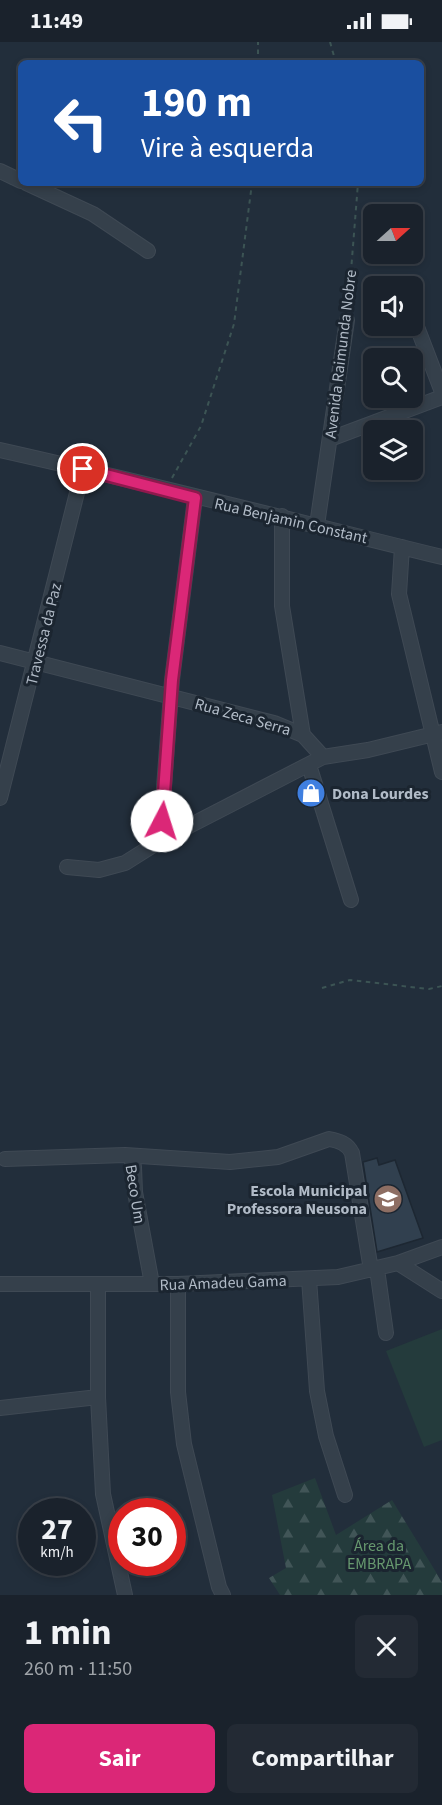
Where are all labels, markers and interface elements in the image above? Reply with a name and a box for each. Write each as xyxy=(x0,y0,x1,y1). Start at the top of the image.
text: 11:49 xyxy=(30,5,83,37)
text: 190 m xyxy=(141,73,252,133)
icon: left xyxy=(42,84,120,162)
text: Vire à esquerda xyxy=(141,129,314,168)
north arrow xyxy=(363,204,423,264)
map controls xyxy=(363,204,423,480)
street label: Avenida Raimunda Nobre xyxy=(320,268,362,440)
button: sound xyxy=(363,276,423,336)
button: search xyxy=(363,348,423,408)
button: layers xyxy=(363,420,423,480)
pin xyxy=(57,443,108,494)
icon: arrive xyxy=(66,452,99,485)
street label: Rua Benjamin Constant xyxy=(212,493,370,549)
street label: Travessa da Paz xyxy=(21,581,67,688)
street label: Rua Zeca Serra xyxy=(192,693,293,741)
shop icon: Dona Lourdes xyxy=(295,777,327,809)
place label: Dona Lourdes xyxy=(332,783,429,805)
position arrow xyxy=(130,789,194,853)
street label: Beco Um xyxy=(119,1163,151,1225)
place label: Escola Municipal Professora Neusona xyxy=(227,1180,367,1220)
school or university icon: Escola Municipal Professora Neusona xyxy=(372,1183,404,1215)
street label: Rua Amadeu Gama xyxy=(159,1270,287,1296)
speed limit sign: 30 xyxy=(108,1498,186,1576)
text: 27 xyxy=(41,1508,73,1551)
park label: Área da EMBRAPA xyxy=(347,1535,411,1575)
text: km/h xyxy=(40,1542,74,1563)
text: 1 min xyxy=(24,1607,112,1658)
button: close xyxy=(355,1615,418,1678)
text: 260 m · 11:50 xyxy=(24,1655,132,1683)
button: Sair xyxy=(24,1724,215,1793)
button: Compartilhar xyxy=(227,1724,418,1793)

